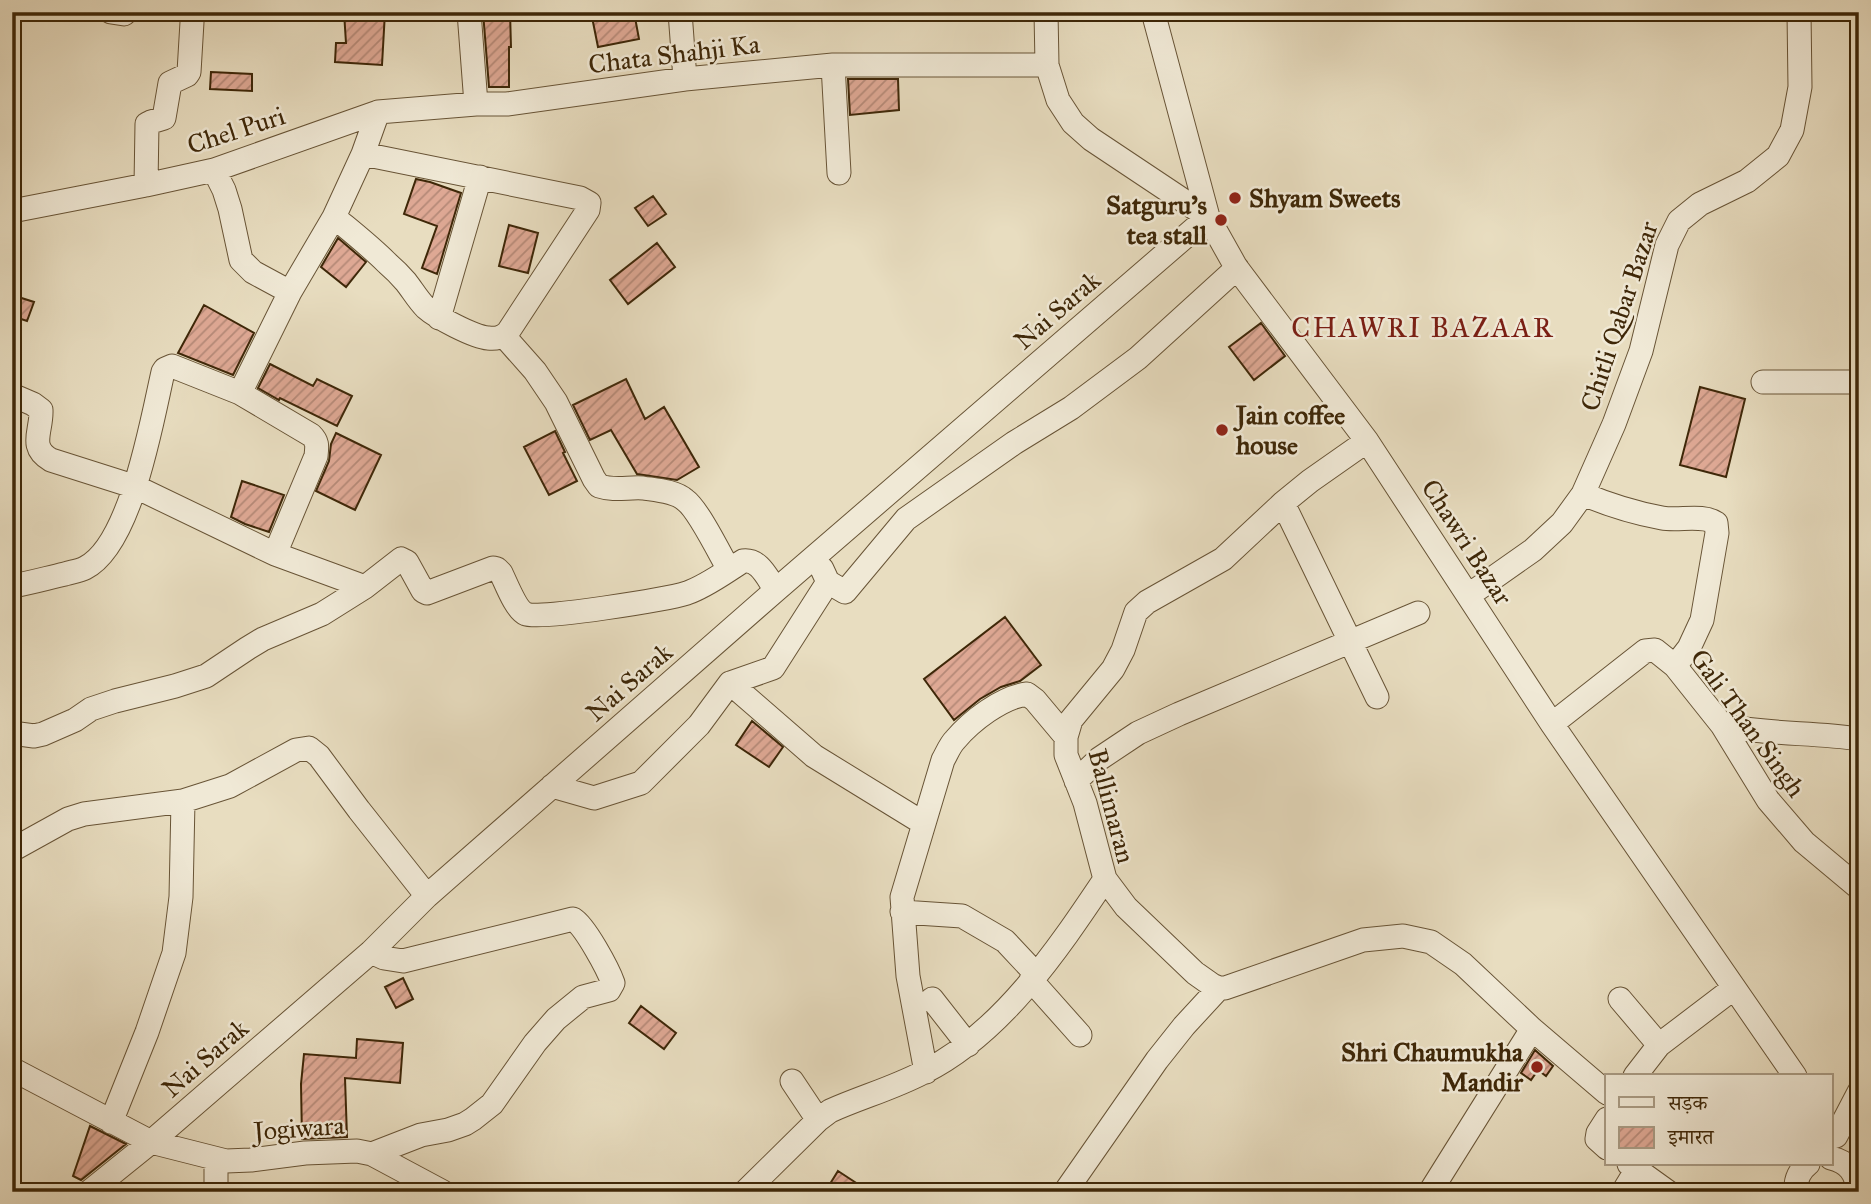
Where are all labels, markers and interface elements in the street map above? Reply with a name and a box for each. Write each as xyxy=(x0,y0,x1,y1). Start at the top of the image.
street label: Chata Shahji Ka xyxy=(587,28,761,80)
street label: Chel Puri xyxy=(183,99,289,161)
place label: Shyam Sweets xyxy=(1249,182,1401,214)
place label: Satguru’s tea stall xyxy=(1106,189,1208,251)
marker: Shyam Sweets xyxy=(1227,190,1243,206)
marker: Satguru’s tea stall xyxy=(1213,212,1229,228)
street label: Chitli Qabar Bazar xyxy=(1573,217,1665,415)
street label: Nai Sarak xyxy=(1007,263,1107,356)
district label: CHAWRI BAZAAR xyxy=(1291,310,1555,345)
place label: Jain coffee house xyxy=(1233,399,1345,461)
marker: Jain coffee house xyxy=(1214,422,1230,438)
street label: Chawri Bazar xyxy=(1415,473,1520,611)
street label: Nai Sarak xyxy=(579,635,679,728)
street label: Gali Than Singh xyxy=(1683,643,1813,804)
street label: Ballimaran xyxy=(1081,745,1143,867)
street label: Nai Sarak xyxy=(155,1011,255,1104)
place label: Shri Chaumukha Mandir xyxy=(1341,1036,1524,1098)
marker: Shri Chaumukha Mandir xyxy=(1529,1059,1545,1075)
legend xyxy=(1605,1074,1832,1166)
text: सड़क xyxy=(1667,1090,1708,1116)
street label: Jogiwara xyxy=(250,1109,345,1147)
text: इमारत xyxy=(1667,1124,1715,1150)

